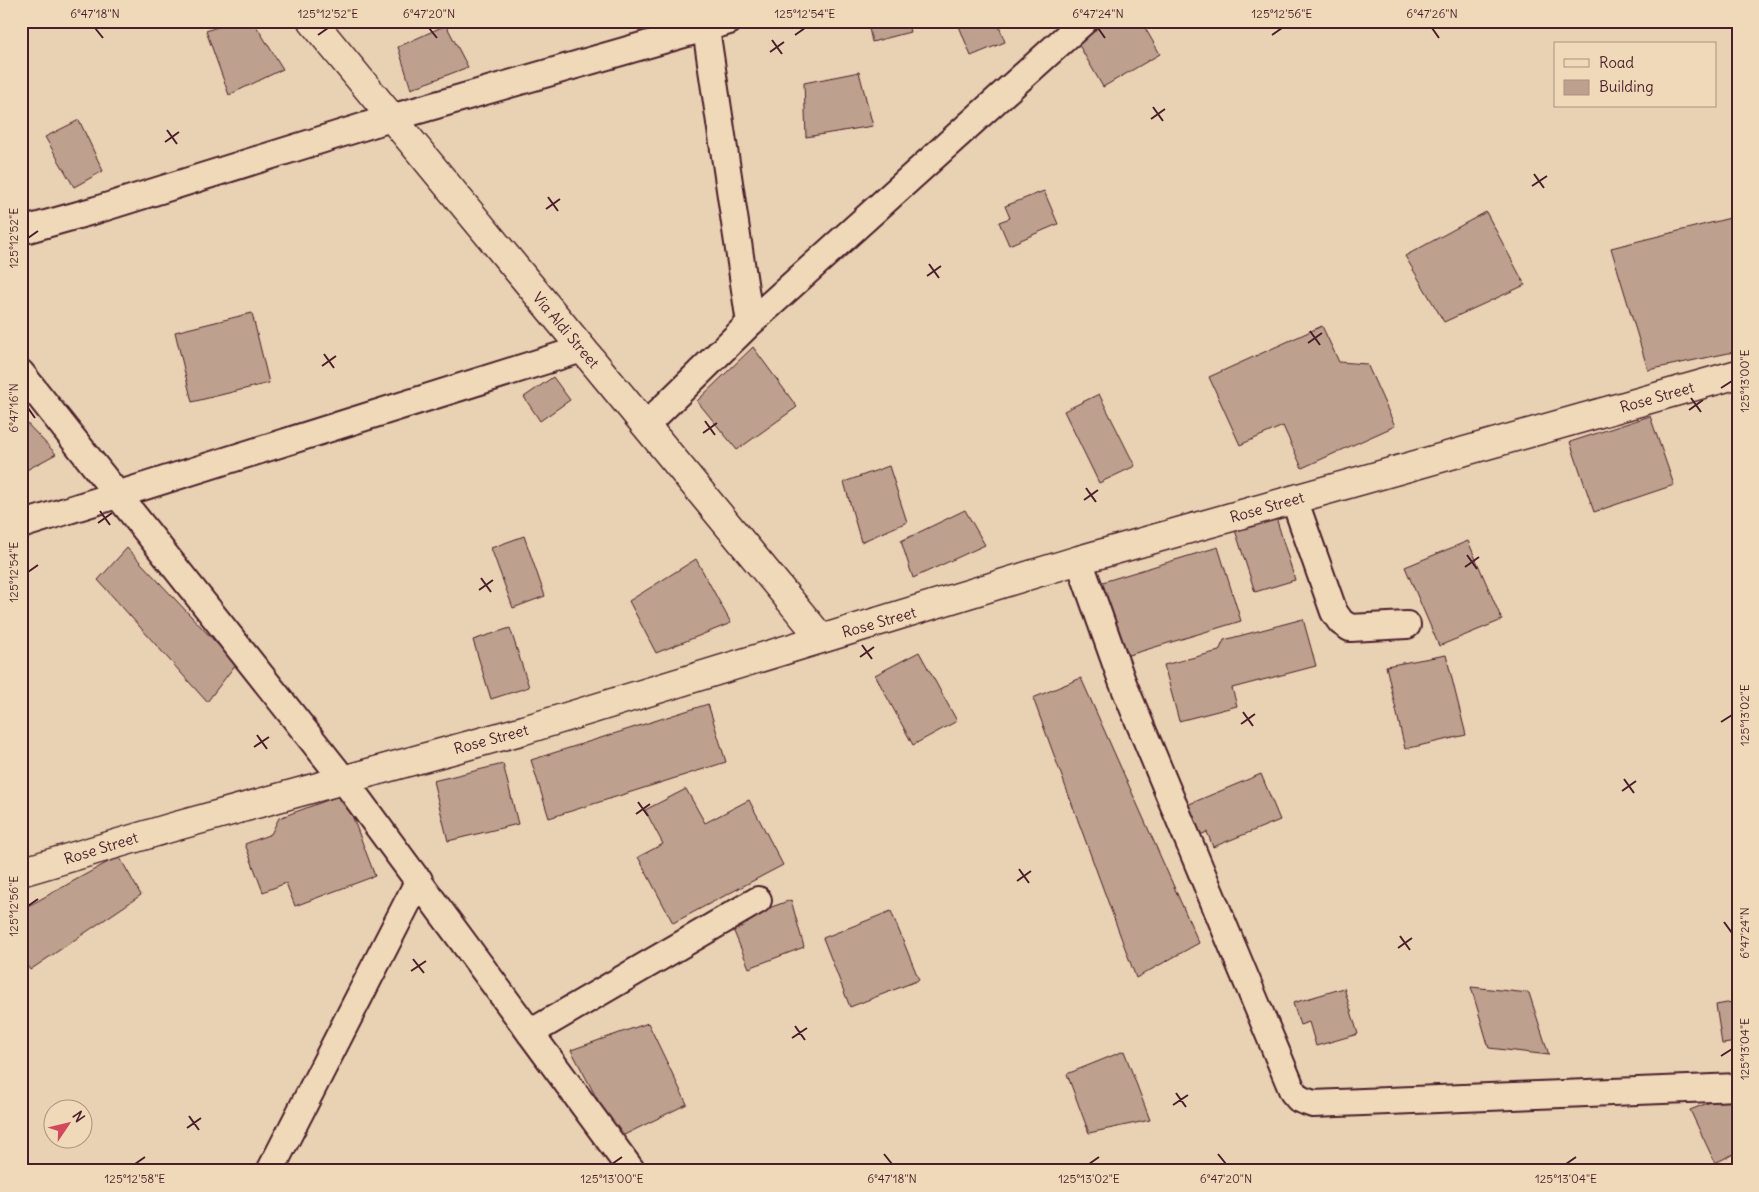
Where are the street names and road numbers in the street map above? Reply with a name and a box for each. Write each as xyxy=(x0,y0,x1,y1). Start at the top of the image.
street label: Via Aldi Street xyxy=(529,288,603,372)
street label: Rose Street xyxy=(1618,377,1696,417)
street label: Rose Street xyxy=(1228,487,1306,527)
street label: Rose Street xyxy=(840,602,918,642)
street label: Rose Street xyxy=(452,720,530,758)
street label: Rose Street xyxy=(62,828,140,868)

